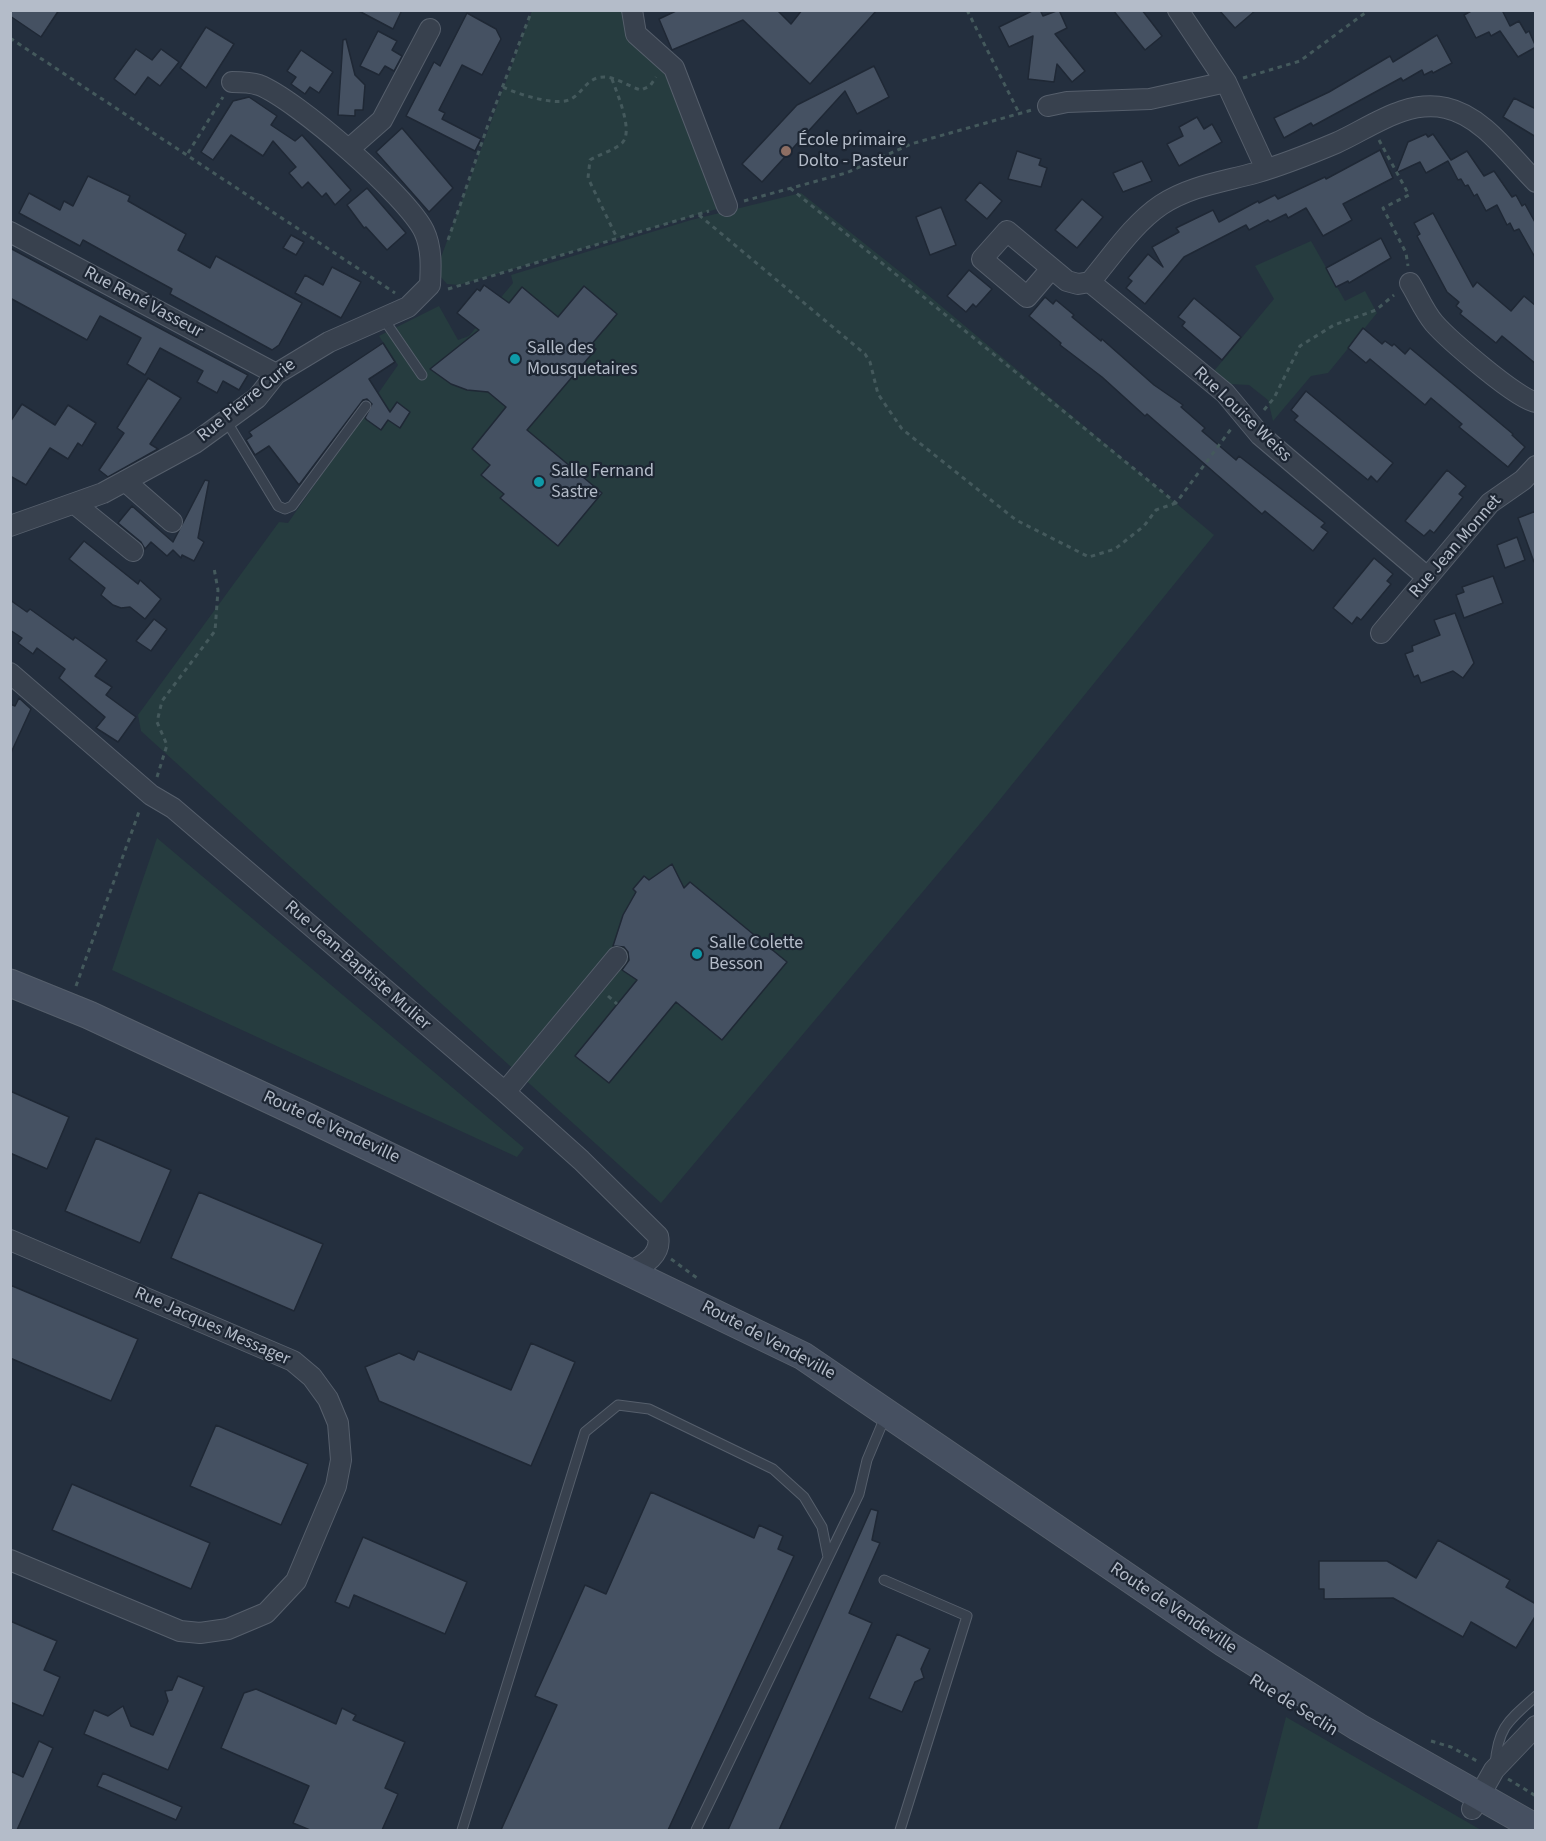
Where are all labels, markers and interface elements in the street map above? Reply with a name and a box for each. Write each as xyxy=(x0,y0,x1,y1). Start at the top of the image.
place label: École primaire Dolto - Pasteur xyxy=(798,130,908,172)
marker: École primaire Dolto - Pasteur xyxy=(779,144,793,158)
street label: Rue René Vasseur xyxy=(80,262,206,344)
place label: Salle des Mousquetaires xyxy=(527,338,637,380)
marker: Salle des Mousquetaires xyxy=(508,352,522,366)
street label: Rue Pierre Curie xyxy=(193,355,301,447)
street label: Rue Louise Weiss xyxy=(1189,363,1295,467)
place label: Salle Fernand Sastre xyxy=(551,461,654,504)
marker: Salle Fernand Sastre xyxy=(532,475,546,489)
street label: Rue Jean Monnet xyxy=(1405,491,1507,603)
street label: Rue Jean-Baptiste Mulier xyxy=(279,897,435,1035)
place label: Salle Colette Besson xyxy=(709,933,803,976)
marker: Salle Colette Besson xyxy=(690,947,704,961)
street label: Route de Vendeville xyxy=(259,1087,403,1169)
street label: Rue Jacques Messager xyxy=(131,1283,293,1371)
street label: Route de Vendeville xyxy=(697,1297,839,1385)
street label: Route de Vendeville xyxy=(1106,1559,1240,1659)
street label: Rue de Seclin xyxy=(1245,1670,1341,1742)

